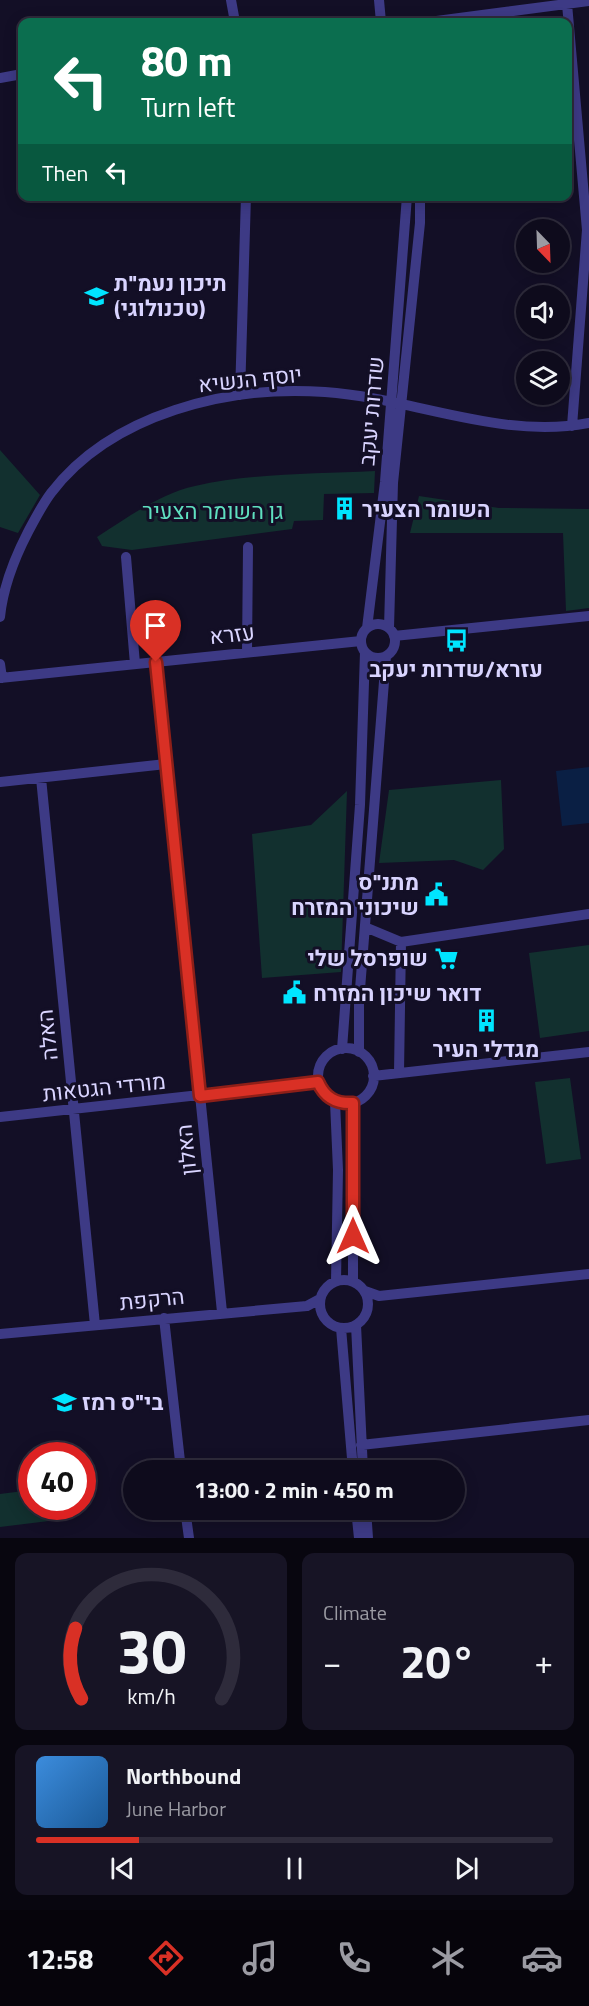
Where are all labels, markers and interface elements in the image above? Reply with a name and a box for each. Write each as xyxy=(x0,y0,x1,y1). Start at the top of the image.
text: 80 m xyxy=(141,28,233,92)
icon: left xyxy=(42,42,120,120)
text: Turn left xyxy=(141,86,235,127)
text: Then xyxy=(42,156,88,190)
icon: left xyxy=(100,156,133,189)
north arrow xyxy=(516,219,570,273)
map controls xyxy=(516,219,570,405)
place label: תיכון נעמ"ת (טכנולוגי) xyxy=(114,266,227,325)
school or university icon: תיכון נעמ"ת (טכנולוגי) xyxy=(83,283,109,309)
button: sound xyxy=(516,285,570,339)
button: layers xyxy=(516,351,570,405)
street label: שדרות יעקב xyxy=(349,355,393,467)
street label: יוסף הנשיא xyxy=(196,357,304,401)
place label: השומר הצעיר xyxy=(362,492,491,526)
park label: גן השומר הצעיר xyxy=(142,494,284,528)
building icon: השומר הצעיר xyxy=(331,496,357,522)
pin xyxy=(130,600,181,662)
icon: arrive xyxy=(139,609,172,642)
street label: עזרא xyxy=(208,615,256,653)
bus stop icon: עזרא/שדרות יעקב xyxy=(443,627,469,653)
place label: עזרא/שדרות יעקב xyxy=(369,652,543,686)
place label: מתנ"ס שיכוני המזרח xyxy=(291,865,419,924)
public building icon: מתנ"ס שיכוני המזרח xyxy=(424,882,450,908)
place label: שופרסל שלי xyxy=(307,941,428,975)
supermarket icon: שופרסל שלי xyxy=(433,945,459,971)
place label: דואר שיכון המזרח xyxy=(313,976,482,1010)
public building icon: דואר שיכון המזרח xyxy=(282,980,308,1006)
building icon: מגדלי העיר xyxy=(473,1007,499,1033)
street label: האלה xyxy=(27,1008,67,1062)
place label: מגדלי העיר xyxy=(433,1032,539,1066)
street label: מורדי הגטאות xyxy=(41,1064,167,1110)
street label: האלון xyxy=(166,1123,206,1177)
position arrow xyxy=(321,1204,385,1268)
street label: הרקפת xyxy=(118,1279,186,1319)
place label: בי"ס רמז xyxy=(82,1385,164,1419)
school or university icon: בי"ס רמז xyxy=(51,1389,77,1415)
speed limit sign: 40 xyxy=(18,1442,96,1520)
text: 13:00 · 2 min · 450 m xyxy=(194,1473,394,1507)
text: Climate xyxy=(323,1597,387,1628)
text: 30 xyxy=(116,1602,186,1697)
text: 20° xyxy=(400,1627,476,1695)
text: − xyxy=(323,1637,341,1687)
text: + xyxy=(535,1637,553,1687)
text: km/h xyxy=(127,1680,175,1712)
text: Northbound xyxy=(126,1759,241,1793)
text: June Harbor xyxy=(126,1793,226,1824)
icon: previous xyxy=(106,1852,139,1885)
icon: pause xyxy=(278,1852,311,1885)
icon: next xyxy=(450,1852,483,1885)
icon: directions xyxy=(145,1937,187,1979)
icon: music xyxy=(239,1937,281,1979)
icon: phone xyxy=(333,1937,375,1979)
icon: climate xyxy=(427,1937,469,1979)
icon: car xyxy=(521,1937,563,1979)
text: 12:58 xyxy=(26,1938,93,1979)

